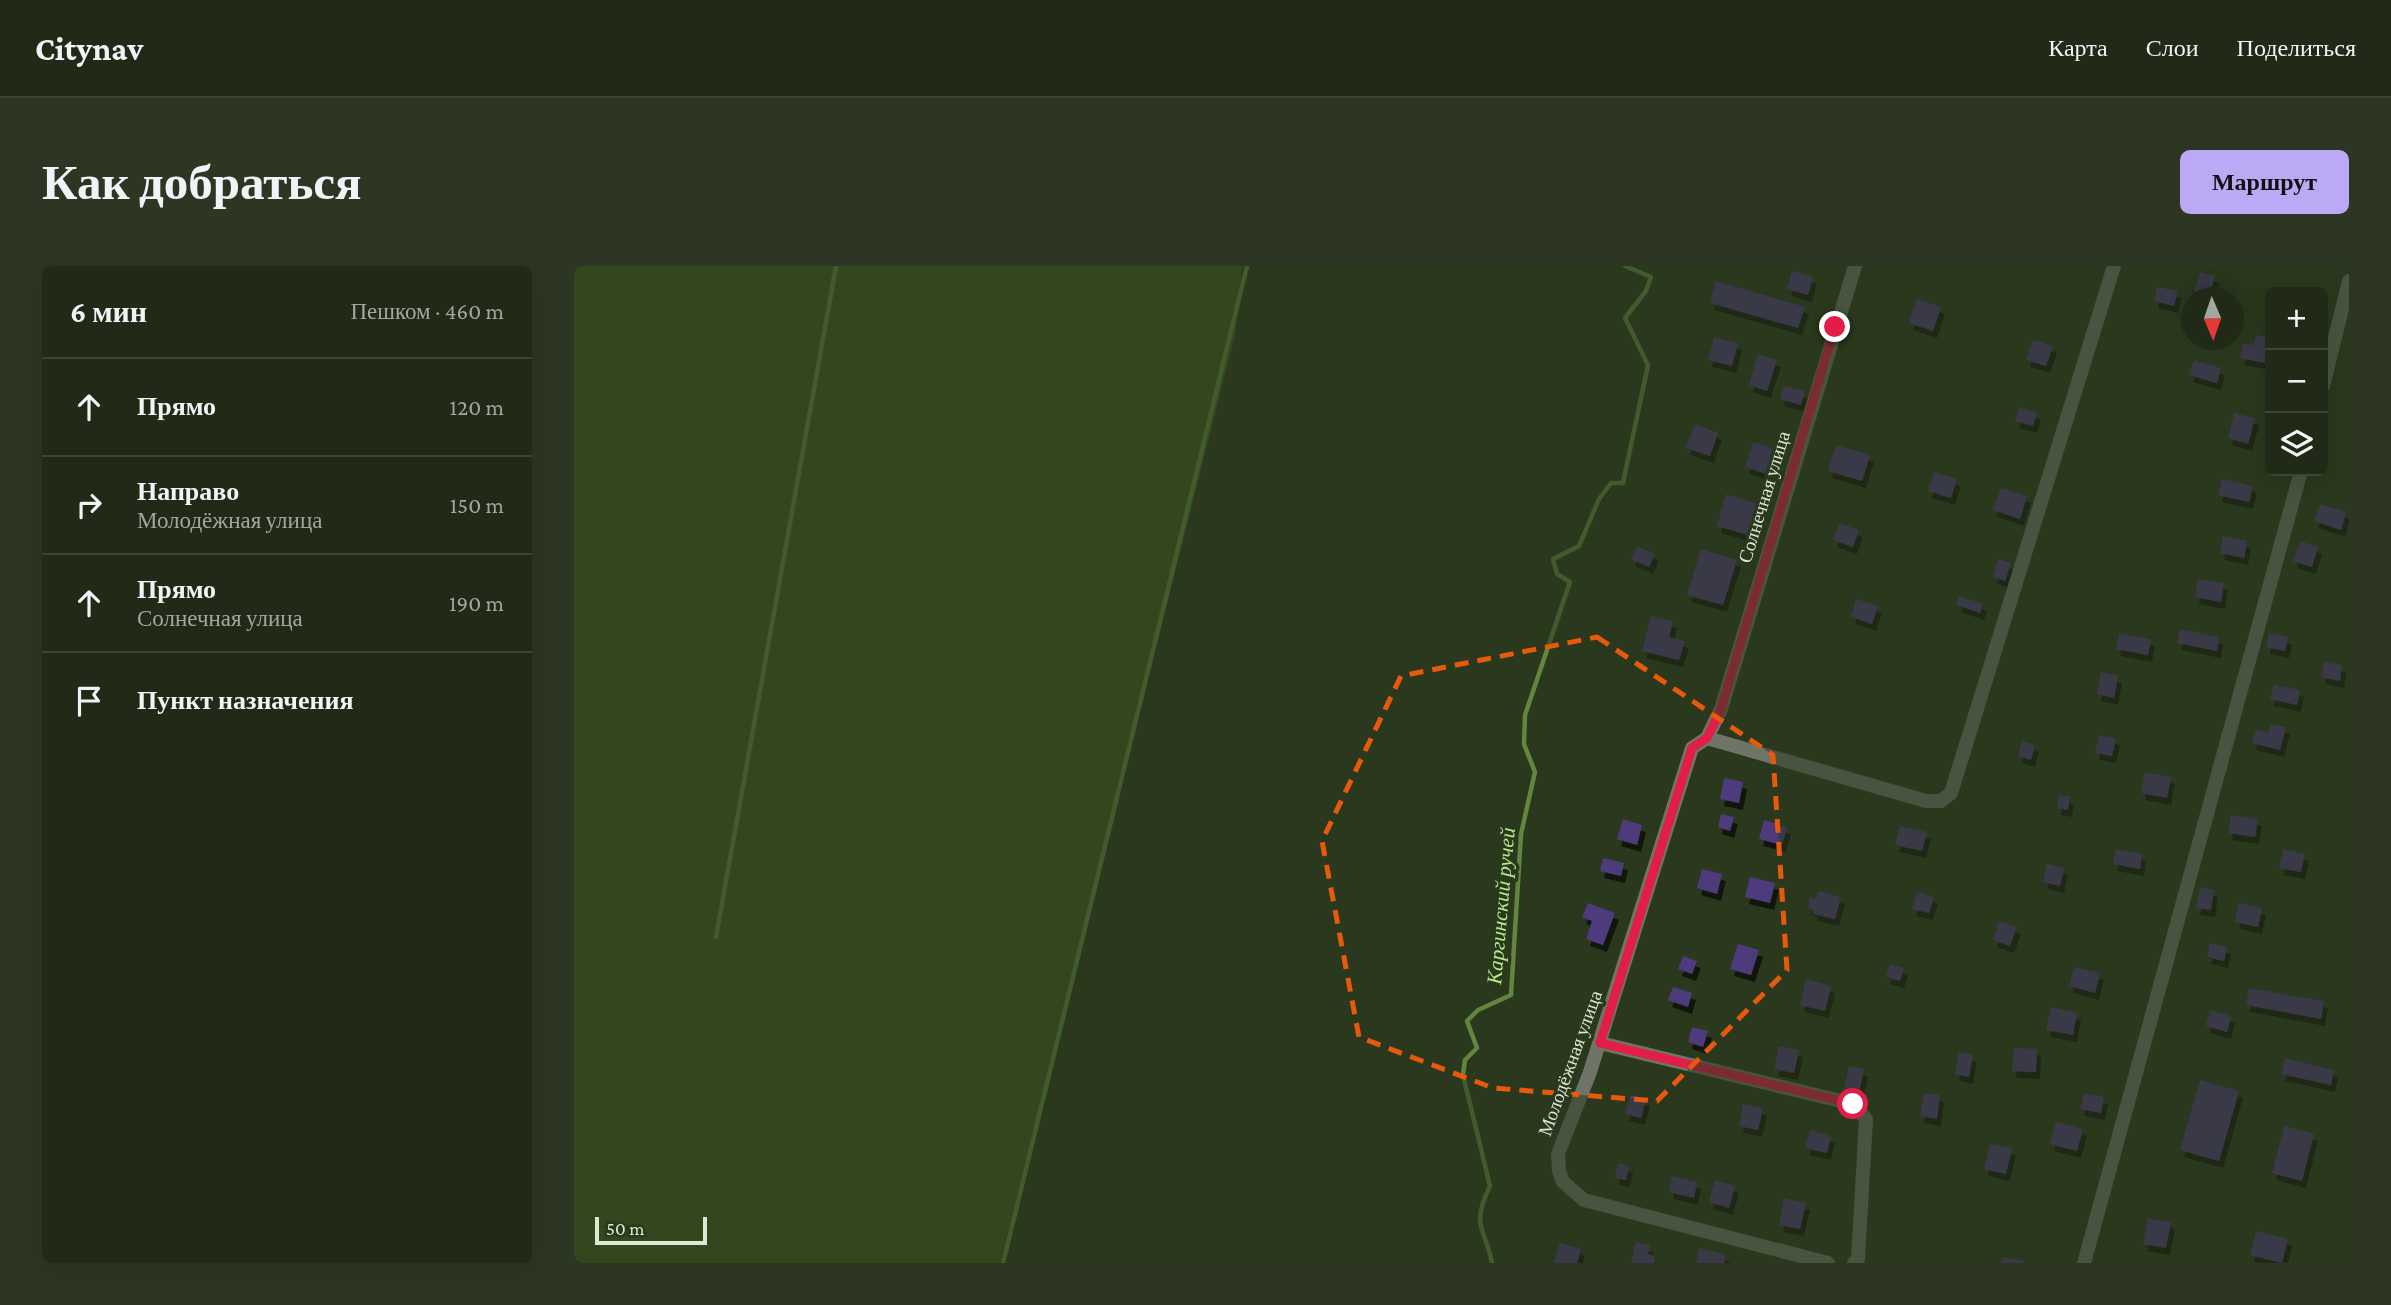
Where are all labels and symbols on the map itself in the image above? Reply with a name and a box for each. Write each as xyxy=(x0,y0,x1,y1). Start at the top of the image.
north arrow xyxy=(2181,287,2244,350)
route end xyxy=(1819,311,1850,342)
street label: Солнечная улица xyxy=(1734,428,1794,566)
water label: Каргинский ручей xyxy=(1482,826,1520,987)
street label: Молодёжная улица xyxy=(1534,987,1606,1139)
route start xyxy=(1837,1088,1868,1119)
scale bar xyxy=(595,1214,707,1246)

